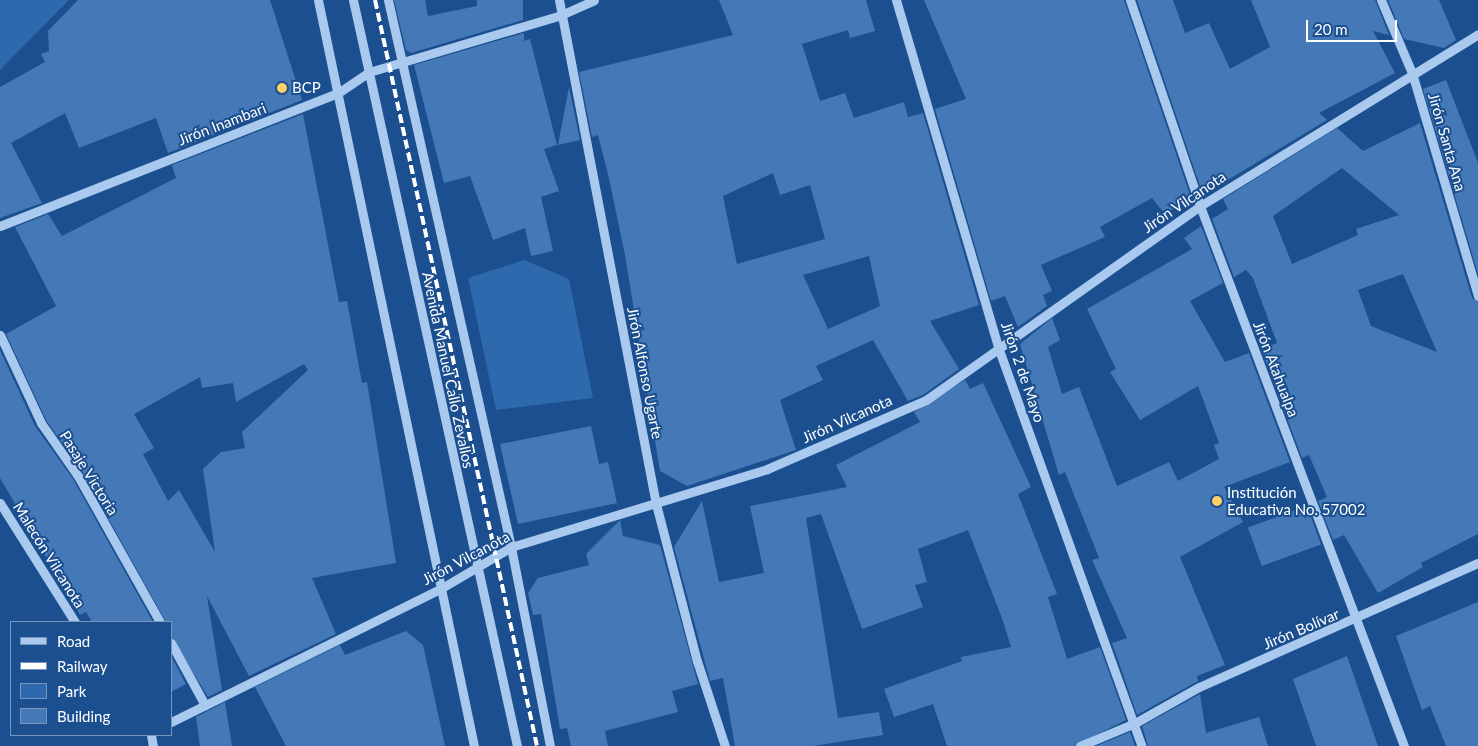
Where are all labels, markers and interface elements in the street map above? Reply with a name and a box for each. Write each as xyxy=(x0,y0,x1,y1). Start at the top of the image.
scale bar xyxy=(1308,10,1399,42)
text: 20 m xyxy=(1314,20,1348,38)
place label: BCP xyxy=(292,79,321,97)
marker: BCP xyxy=(276,82,288,94)
street label: Jirón Santa Ana xyxy=(1424,90,1470,194)
street label: Jirón Inambari xyxy=(175,99,269,149)
street label: Jirón Vilcanota xyxy=(1139,167,1229,237)
street label: Avenida Manuel Callo Zevallos xyxy=(418,270,478,470)
street label: Jirón Alfonso Ugarte xyxy=(623,305,667,441)
street label: Jirón Atahualpa xyxy=(1249,318,1303,420)
street label: Jirón 2 de Mayo xyxy=(997,319,1049,425)
street label: Jirón Vilcanota xyxy=(799,391,895,447)
street label: Pasaje Victoria xyxy=(56,427,122,519)
place label: Institución Educativa No. 57002 xyxy=(1227,483,1365,518)
marker: Institución Educativa No. 57002 xyxy=(1211,495,1223,507)
street label: Malecón Vilcanota xyxy=(9,499,89,611)
street label: Jirón Vilcanota xyxy=(419,527,513,589)
street label: Jirón Bolívar xyxy=(1260,605,1342,653)
legend xyxy=(10,621,172,736)
text: Road xyxy=(57,632,90,650)
text: Railway xyxy=(57,657,108,675)
text: Park xyxy=(57,682,86,700)
text: Building xyxy=(57,707,110,725)

